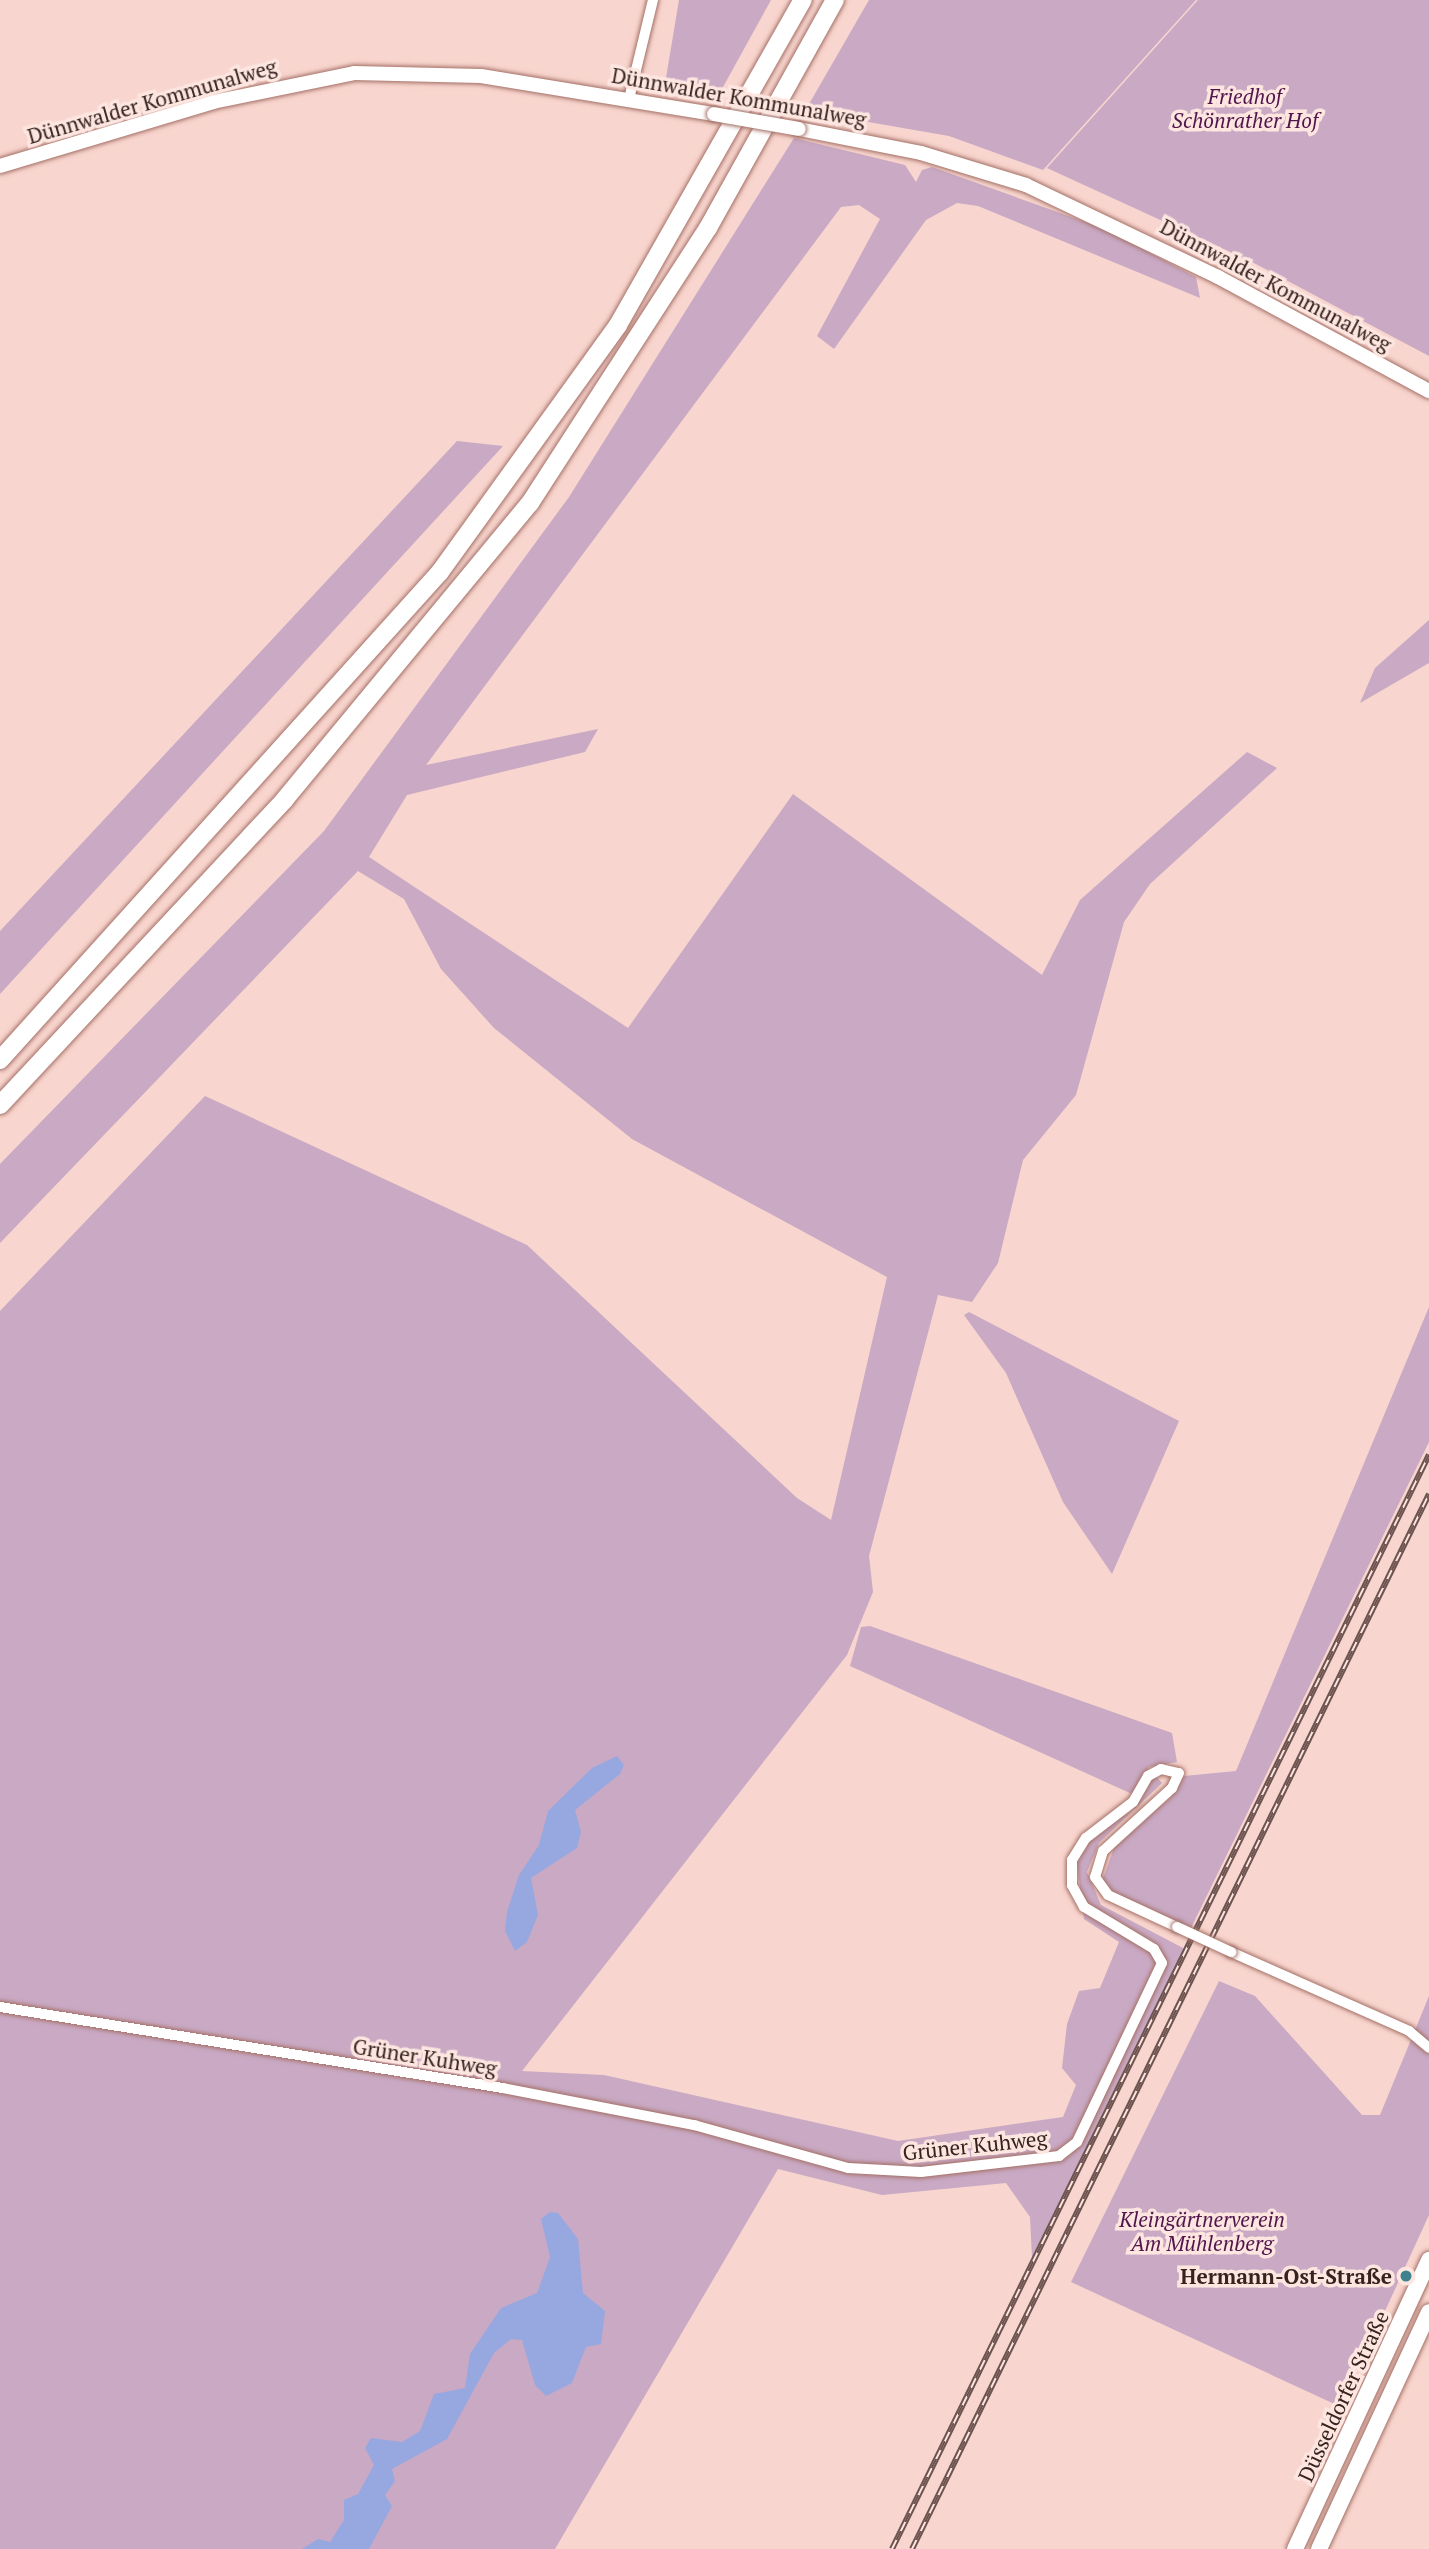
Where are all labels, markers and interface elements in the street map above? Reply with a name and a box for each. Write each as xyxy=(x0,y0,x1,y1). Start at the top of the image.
street label: Dünnwalder Kommunalweg xyxy=(25,53,279,149)
street label: Dünnwalder Kommunalweg xyxy=(610,62,868,132)
park label: Friedhof Schönrather Hof xyxy=(1172,83,1318,133)
street label: Dünnwalder Kommunalweg xyxy=(1156,213,1396,357)
street label: Grüner Kuhweg xyxy=(351,2033,499,2081)
street label: Grüner Kuhweg xyxy=(901,2125,1049,2165)
park label: Kleingärtnerverein Am Mühlenberg xyxy=(1119,2206,1285,2256)
place label: Hermann-Ost-Straße xyxy=(1180,2263,1392,2289)
marker: Hermann-Ost-Straße xyxy=(1398,2268,1414,2284)
street label: Düsseldorfer Straße xyxy=(1292,2307,1394,2485)

